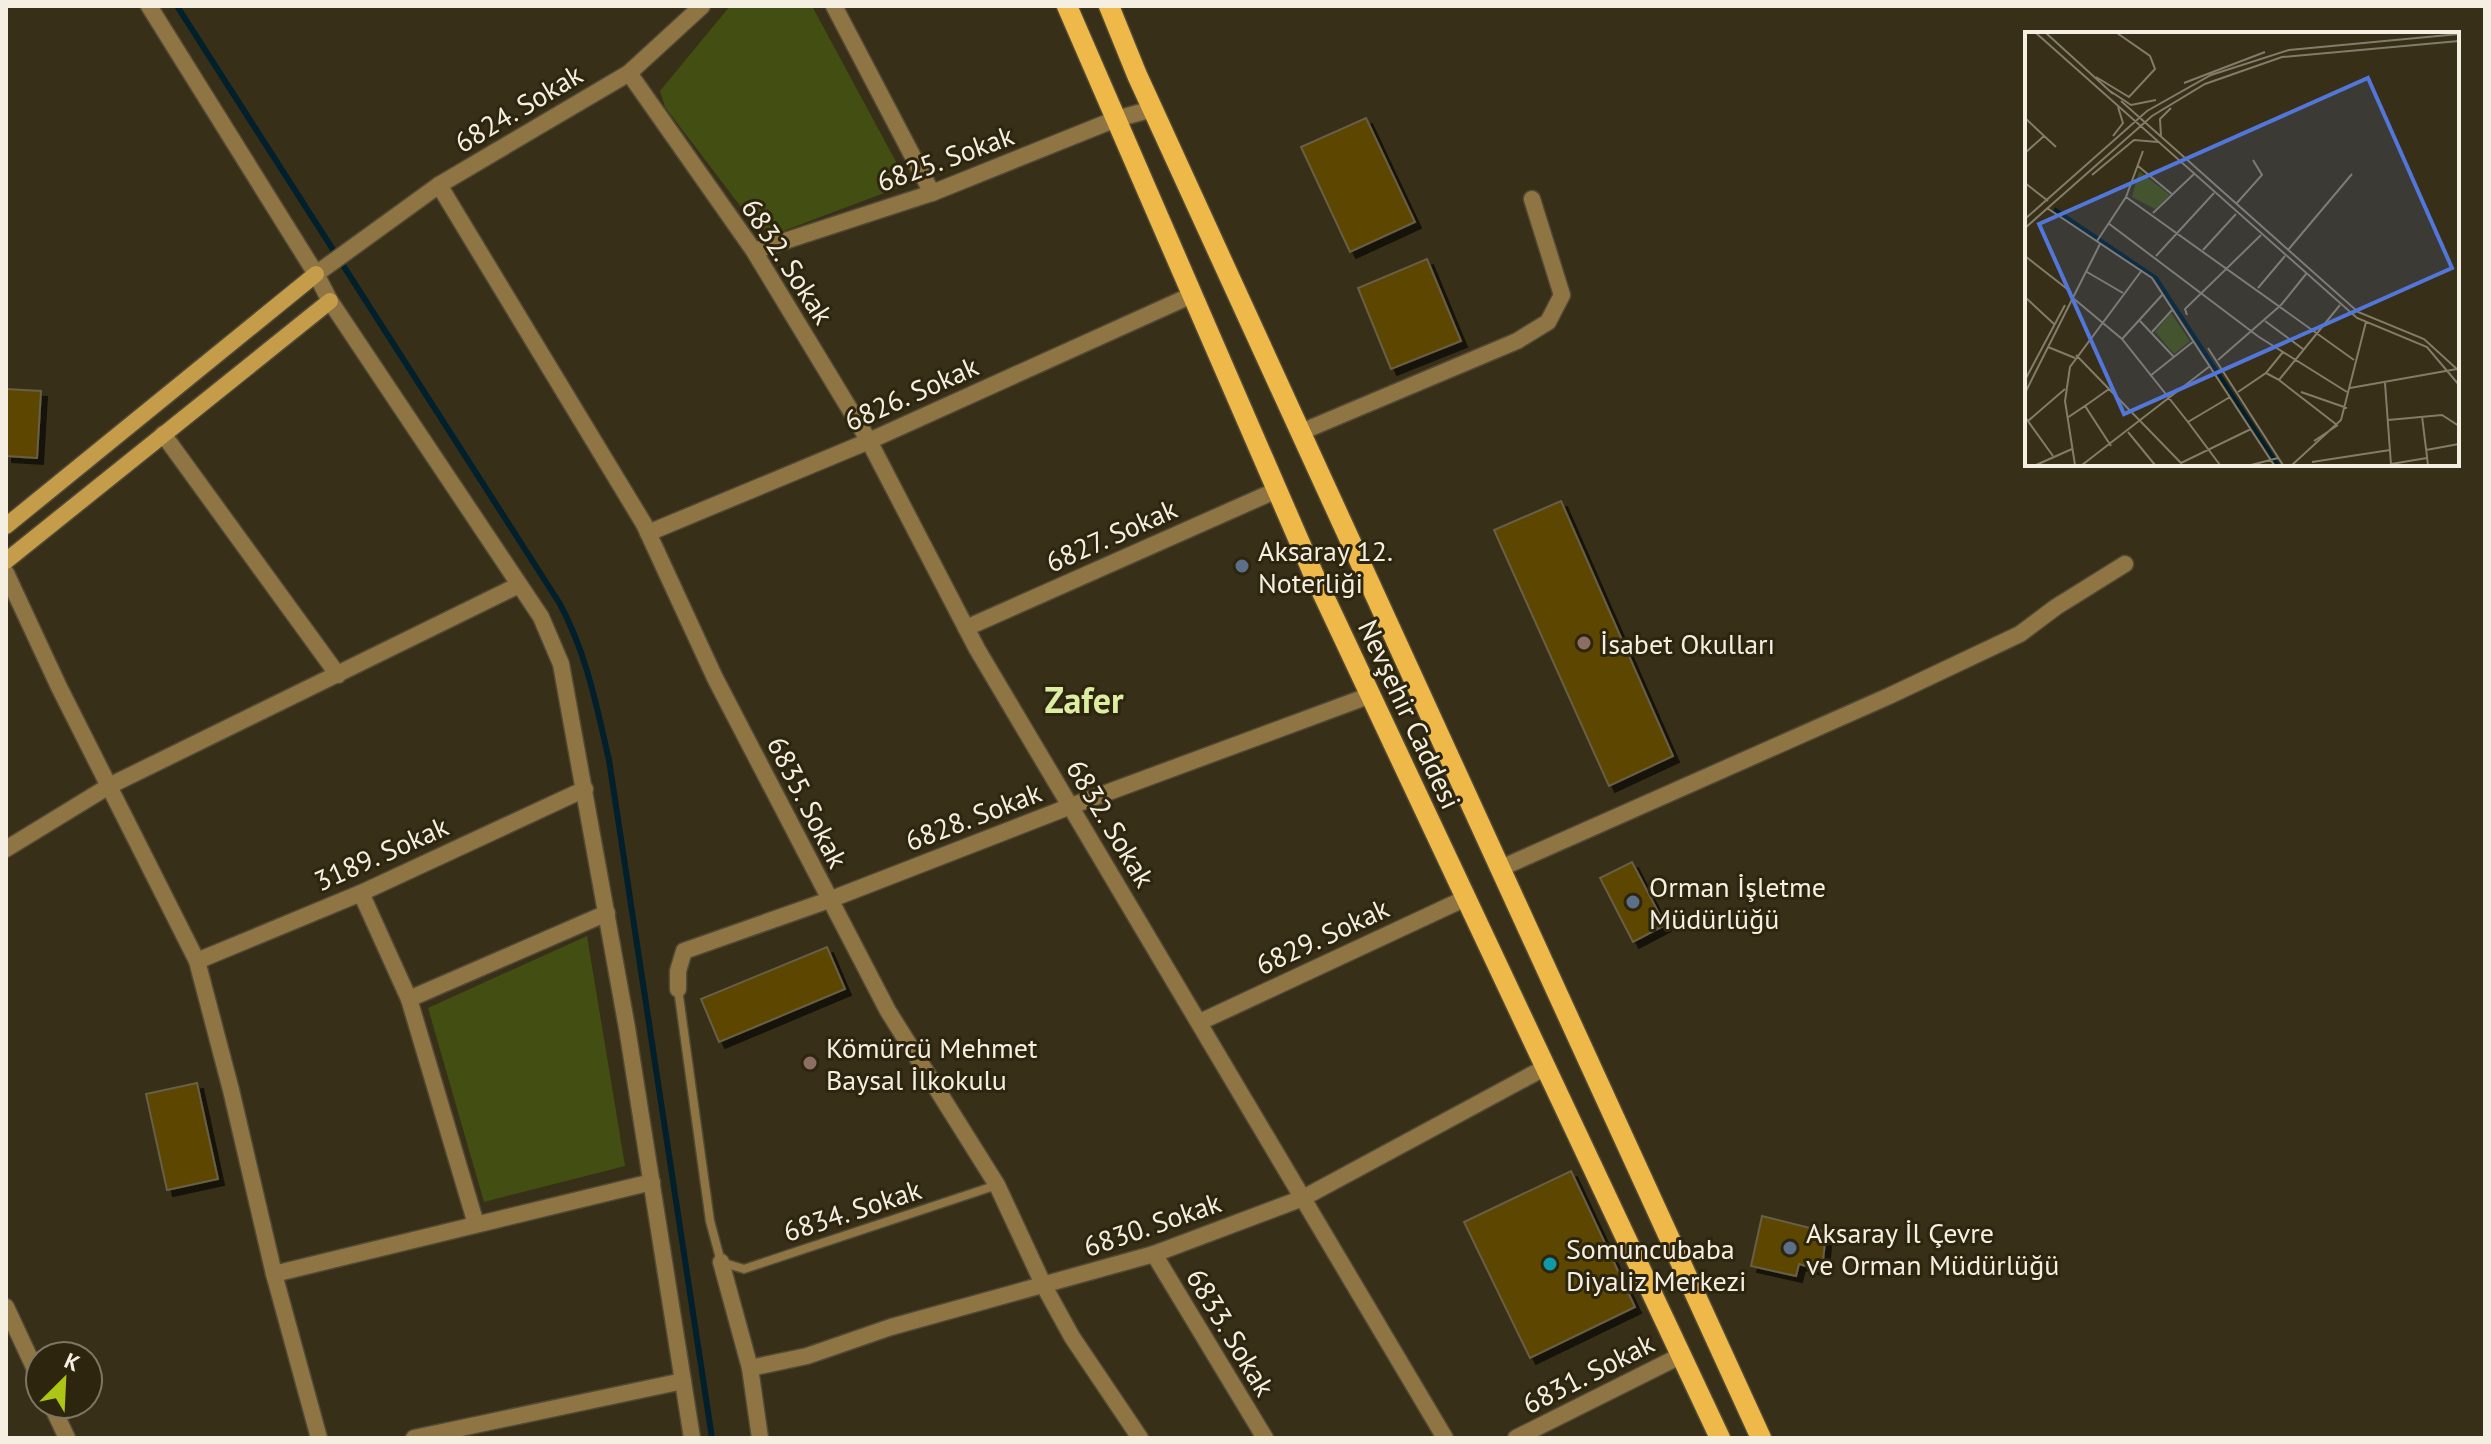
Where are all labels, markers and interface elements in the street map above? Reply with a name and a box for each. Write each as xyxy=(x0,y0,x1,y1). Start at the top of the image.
inset map xyxy=(2025,32,2459,466)
street label: 6824. Sokak xyxy=(447,55,589,161)
street label: 6825. Sokak xyxy=(872,116,1019,200)
street label: 6832. Sokak xyxy=(734,191,843,331)
street label: 6826. Sokak xyxy=(838,347,984,439)
street label: 6827. Sokak xyxy=(1040,489,1183,580)
place label: Aksaray 12. Noterliği xyxy=(1258,532,1393,601)
marker: Aksaray 12. Noterliği xyxy=(1233,557,1251,575)
street label: Nevşehir Caddesi xyxy=(1350,613,1470,815)
place label: İsabet Okulları xyxy=(1600,625,1775,662)
marker: İsabet Okulları xyxy=(1575,634,1593,652)
district label: Zafer xyxy=(1044,676,1124,723)
street label: 6835. Sokak xyxy=(759,730,857,875)
street label: 6832. Sokak xyxy=(1058,752,1164,894)
street label: 6828. Sokak xyxy=(900,773,1047,859)
street label: 3189. Sokak xyxy=(308,807,454,899)
place label: Orman İşletme Müdürlüğü xyxy=(1649,868,1826,937)
street label: 6829. Sokak xyxy=(1249,889,1395,983)
marker: Orman İşletme Müdürlüğü xyxy=(1624,893,1642,911)
place label: Kömürcü Mehmet Baysal İlkokulu xyxy=(826,1029,1038,1098)
marker: Kömürcü Mehmet Baysal İlkokulu xyxy=(801,1054,819,1072)
street label: 6834. Sokak xyxy=(778,1170,926,1250)
street label: 6830. Sokak xyxy=(1078,1183,1226,1265)
place label: Aksaray İl Çevre ve Orman Müdürlüğü xyxy=(1806,1214,2059,1283)
place label: Somuncubaba Diyaliz Merkezi xyxy=(1566,1230,1747,1299)
marker: Aksaray İl Çevre ve Orman Müdürlüğü xyxy=(1781,1239,1799,1257)
marker: Somuncubaba Diyaliz Merkezi xyxy=(1541,1255,1559,1273)
street label: 6833. Sokak xyxy=(1178,1261,1284,1403)
street label: 6831. Sokak xyxy=(1516,1324,1661,1422)
north arrow xyxy=(24,1340,104,1420)
text: K xyxy=(60,1346,84,1377)

